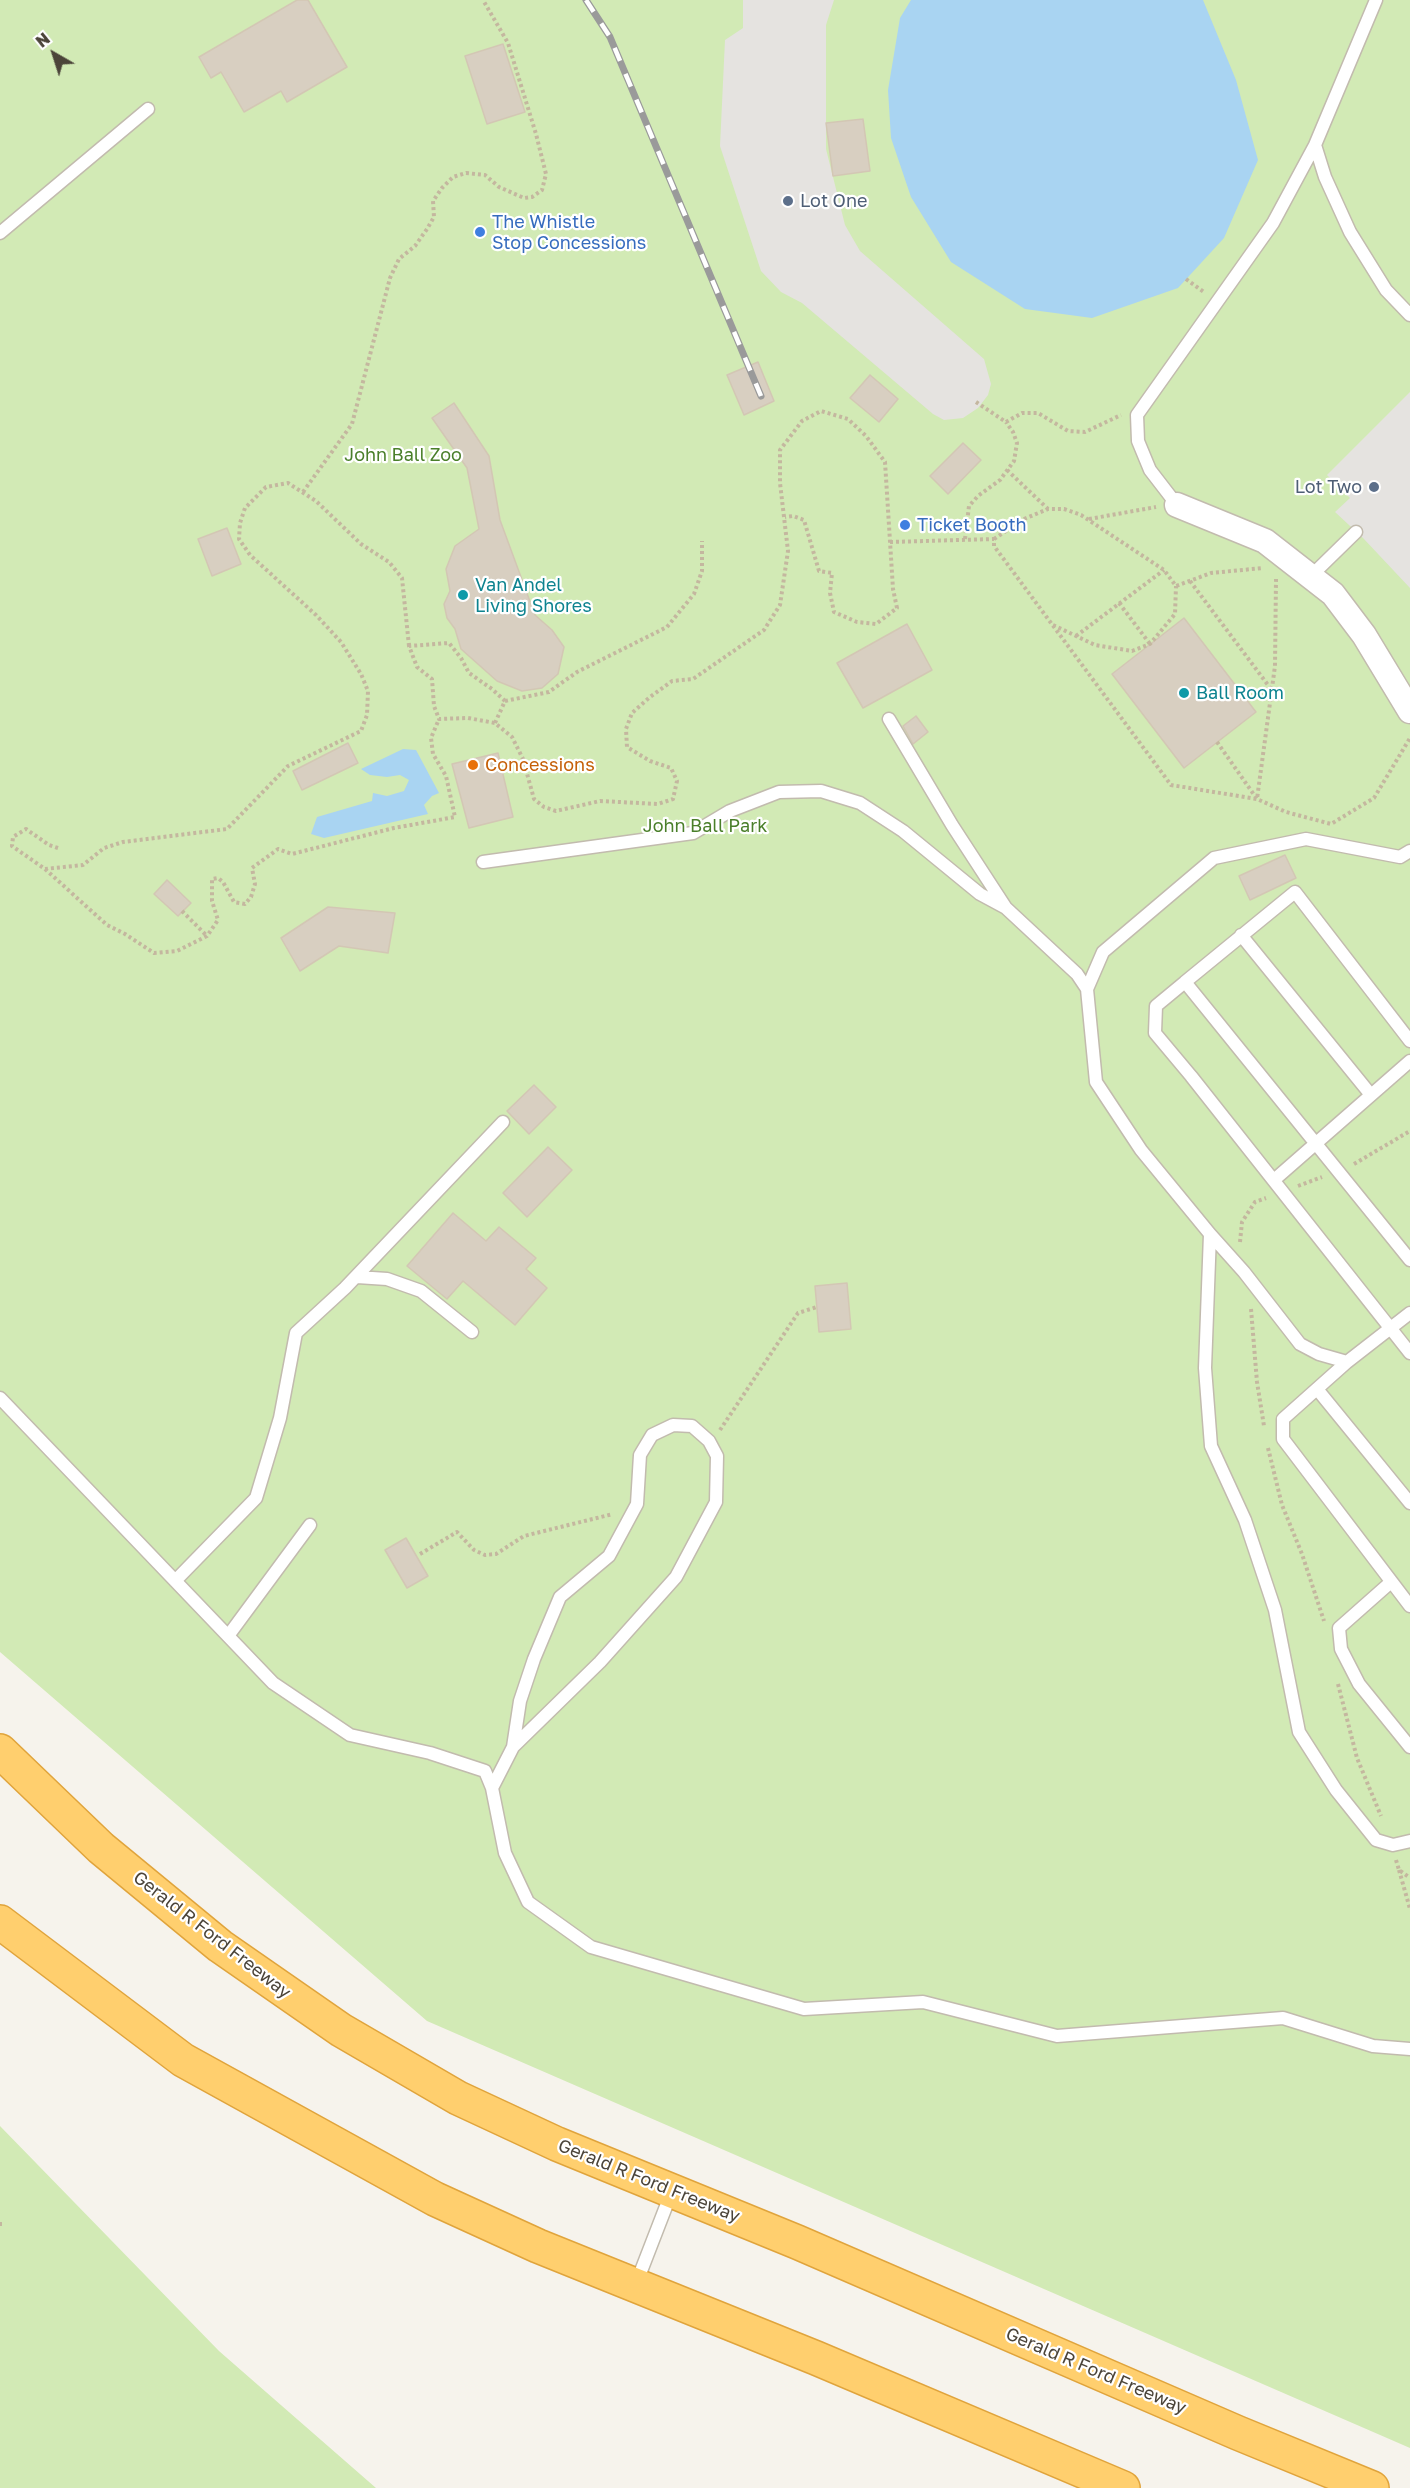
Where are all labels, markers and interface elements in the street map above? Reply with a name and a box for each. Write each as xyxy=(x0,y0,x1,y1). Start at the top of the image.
north arrow xyxy=(24,24,84,84)
text: N xyxy=(32,28,54,52)
place label: Lot One xyxy=(800,190,867,212)
marker: Lot One xyxy=(781,194,795,208)
place label: The Whistle Stop Concessions xyxy=(492,211,646,254)
marker: The Whistle Stop Concessions xyxy=(473,225,487,239)
park label: John Ball Zoo xyxy=(344,444,462,466)
place label: Lot Two xyxy=(1295,476,1362,498)
marker: Lot Two xyxy=(1367,480,1381,494)
place label: Ticket Booth xyxy=(917,514,1027,536)
marker: Ticket Booth xyxy=(898,518,912,532)
place label: Van Andel Living Shores xyxy=(475,574,592,616)
marker: Van Andel Living Shores xyxy=(456,588,470,602)
place label: Ball Room xyxy=(1196,682,1284,704)
marker: Ball Room xyxy=(1177,686,1191,700)
place label: Concessions xyxy=(485,754,595,776)
marker: Concessions xyxy=(466,758,480,772)
park label: John Ball Park xyxy=(643,815,767,837)
street label: Gerald R Ford Freeway xyxy=(129,1867,295,2003)
street label: Gerald R Ford Freeway xyxy=(555,2135,743,2227)
street label: Gerald R Ford Freeway xyxy=(1002,2323,1190,2419)

